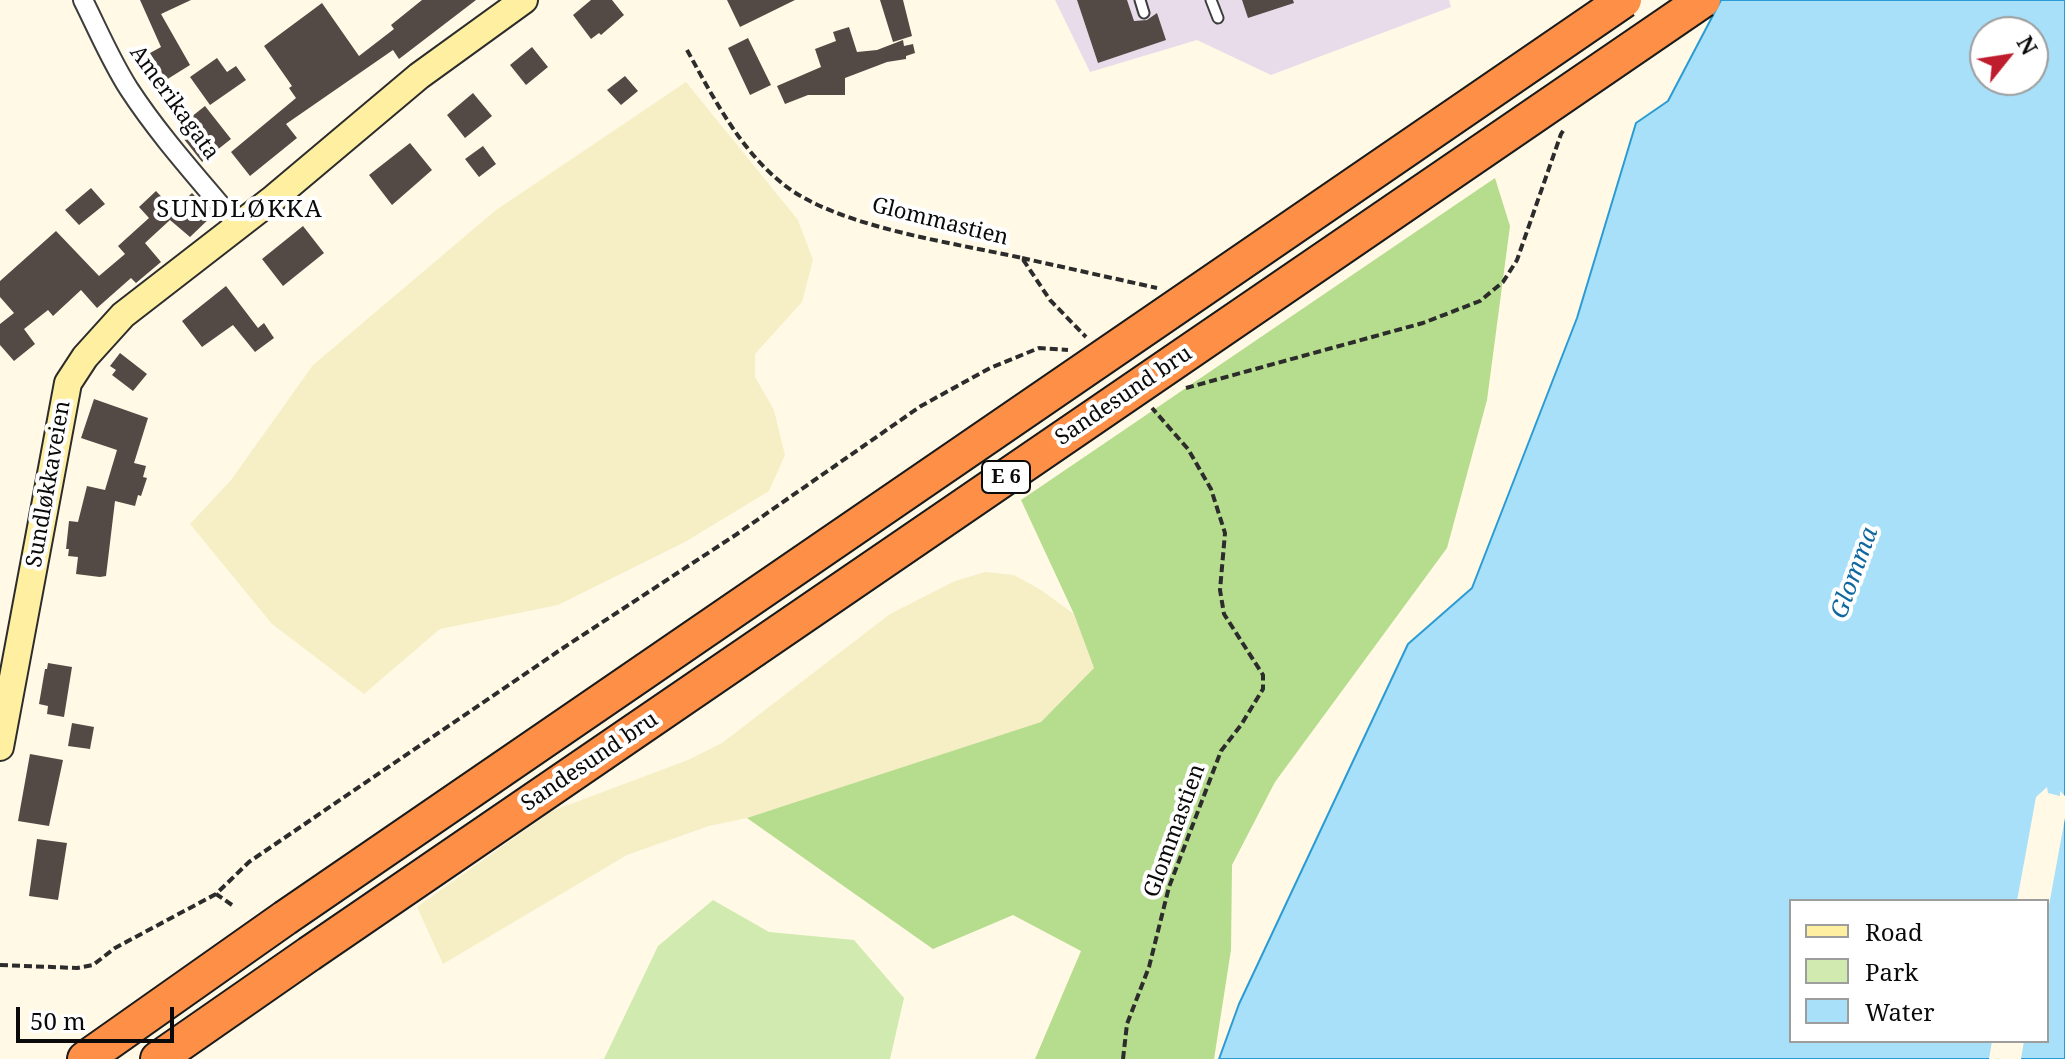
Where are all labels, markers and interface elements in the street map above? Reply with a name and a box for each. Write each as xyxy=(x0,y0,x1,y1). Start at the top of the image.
north arrow xyxy=(1969,16,2049,96)
text: N xyxy=(2011,30,2045,60)
street label: Amerikagata xyxy=(124,41,224,165)
street label: Glommastien xyxy=(869,192,1011,252)
district label: SUNDLØKKA xyxy=(156,196,324,224)
street label: Sandesund bru xyxy=(1051,341,1197,451)
street label: Sundløkkaveien xyxy=(21,399,77,569)
road number: E 6 xyxy=(982,461,1030,493)
water label: Glomma xyxy=(1825,523,1885,623)
street label: Sandesund bru xyxy=(517,707,663,817)
street label: Glommastien xyxy=(1139,761,1211,901)
legend xyxy=(1789,899,2049,1043)
text: Road xyxy=(1865,915,1923,948)
text: Park xyxy=(1865,955,1918,988)
scale bar xyxy=(20,991,178,1041)
text: Water xyxy=(1865,995,1935,1028)
text: 50 m xyxy=(30,1004,86,1037)

